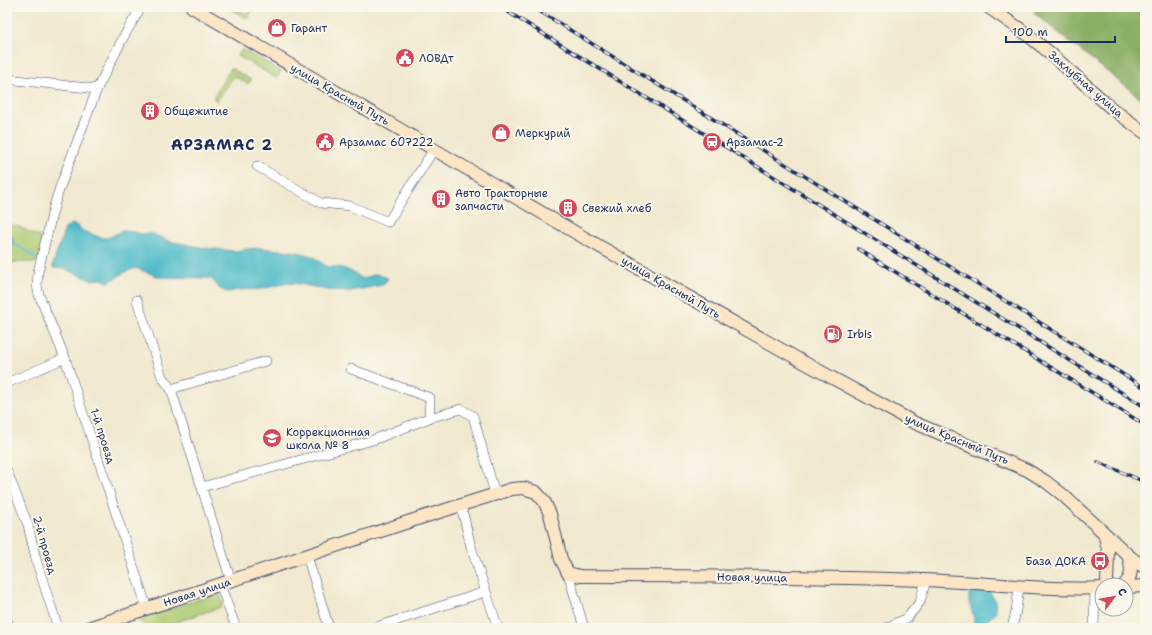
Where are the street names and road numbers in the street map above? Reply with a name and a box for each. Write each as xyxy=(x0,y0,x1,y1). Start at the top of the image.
street label: Заклубная улица xyxy=(1045,48,1126,121)
street label: улица Красный Путь xyxy=(288,60,392,129)
street label: улица Красный Путь xyxy=(619,253,723,322)
street label: 1-й проезд xyxy=(87,407,119,466)
street label: улица Красный Путь xyxy=(902,411,1012,468)
street label: 2-й проезд xyxy=(29,514,60,576)
street label: Новая улица xyxy=(717,569,787,586)
street label: Новая улица xyxy=(161,574,233,610)

